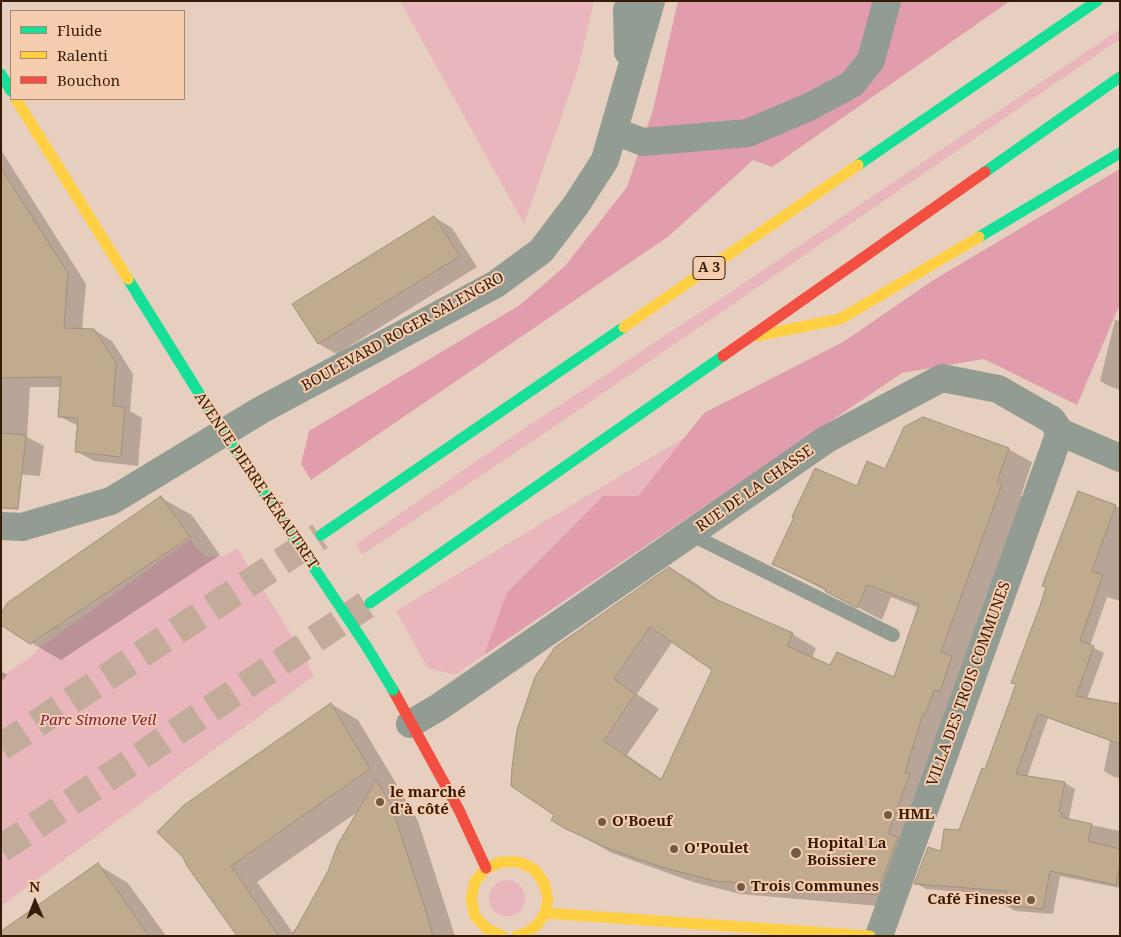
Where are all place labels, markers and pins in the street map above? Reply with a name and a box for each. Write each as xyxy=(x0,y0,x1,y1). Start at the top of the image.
place label: le marché d'à côté xyxy=(390,784,466,819)
marker: le marché d'à côté xyxy=(374,796,386,808)
place label: HML xyxy=(898,806,934,824)
marker: HML xyxy=(882,809,894,821)
place label: O'Boeuf xyxy=(612,813,672,831)
marker: O'Boeuf xyxy=(596,816,608,828)
place label: Hopital La Boissiere xyxy=(807,835,887,870)
place label: O'Poulet xyxy=(684,840,749,858)
marker: O'Poulet xyxy=(668,843,680,855)
marker: Hopital La Boissiere xyxy=(789,846,803,860)
place label: Trois Communes xyxy=(751,878,879,896)
marker: Trois Communes xyxy=(735,881,747,893)
place label: Café Finesse xyxy=(927,891,1021,909)
marker: Café Finesse xyxy=(1025,894,1037,906)

